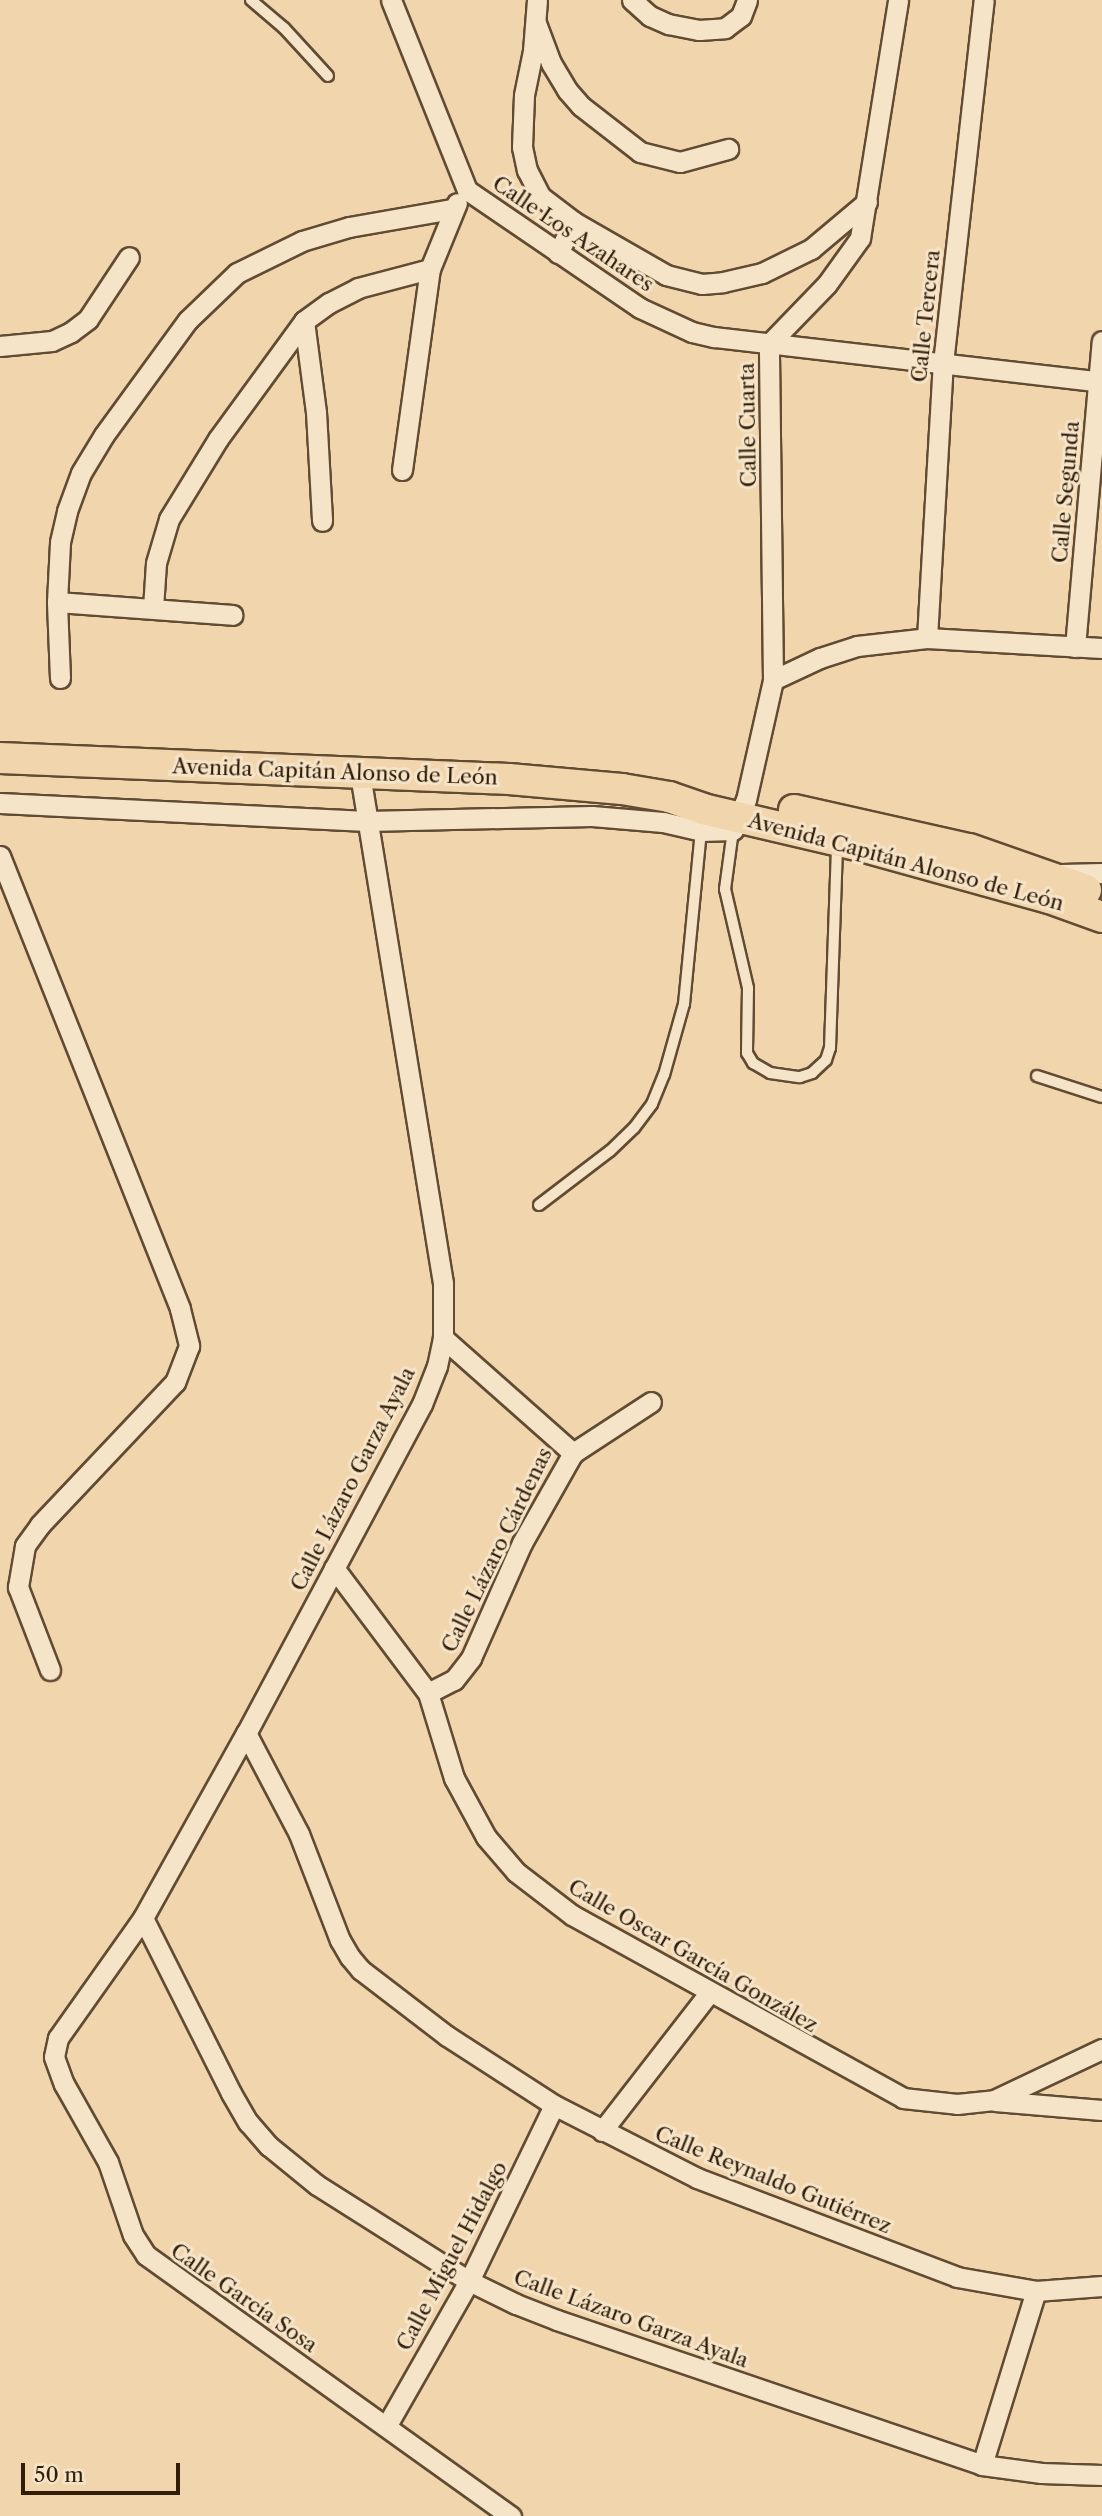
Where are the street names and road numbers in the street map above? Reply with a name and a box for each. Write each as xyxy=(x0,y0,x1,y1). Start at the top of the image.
street label: Calle Los Azahares xyxy=(487,171,659,297)
street label: Calle Tercera xyxy=(906,248,946,384)
street label: Calle Cuarta xyxy=(734,362,762,488)
street label: Calle Segunda xyxy=(1047,420,1085,564)
street label: Avenida Capitán Alonso de León xyxy=(171,754,499,790)
street label: Avenida Capitán Alonso de León xyxy=(745,808,1067,916)
street label: Calle Lázaro Garza Ayala xyxy=(285,1362,421,1596)
street label: Calle Lázaro Cárdenas xyxy=(436,1444,558,1656)
street label: Calle Oscar García González xyxy=(563,1874,823,2038)
street label: Calle Reynaldo Gutiérrez xyxy=(651,2121,895,2239)
street label: Calle Miguel Hidalgo xyxy=(391,2157,513,2355)
street label: Calle García Sosa xyxy=(166,2238,322,2358)
street label: Calle Lázaro Garza Ayala xyxy=(510,2265,752,2373)

